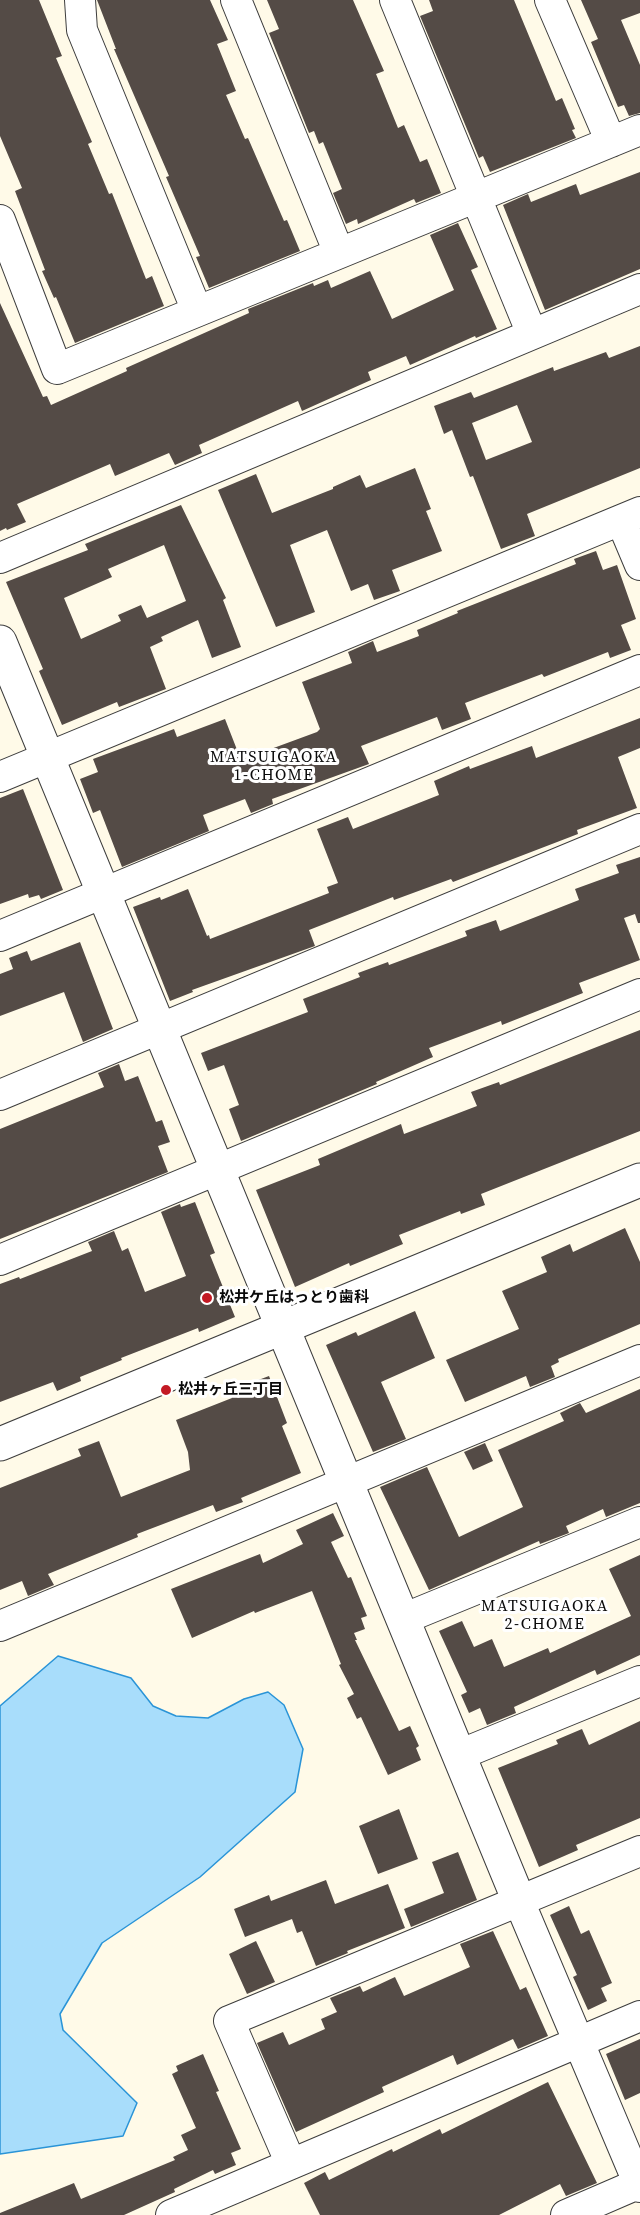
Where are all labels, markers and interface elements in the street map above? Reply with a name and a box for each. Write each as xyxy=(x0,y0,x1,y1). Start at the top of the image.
district label: MATSUIGAOKA 1-CHOME xyxy=(210,748,338,786)
place label: 松井ケ丘はっとり歯科 xyxy=(219,1289,369,1307)
marker: 松井ケ丘はっとり歯科 xyxy=(200,1291,214,1305)
place label: 松井ヶ丘三丁目 xyxy=(178,1381,283,1399)
marker: 松井ヶ丘三丁目 xyxy=(159,1383,173,1397)
district label: MATSUIGAOKA 2-CHOME xyxy=(481,1597,609,1635)

